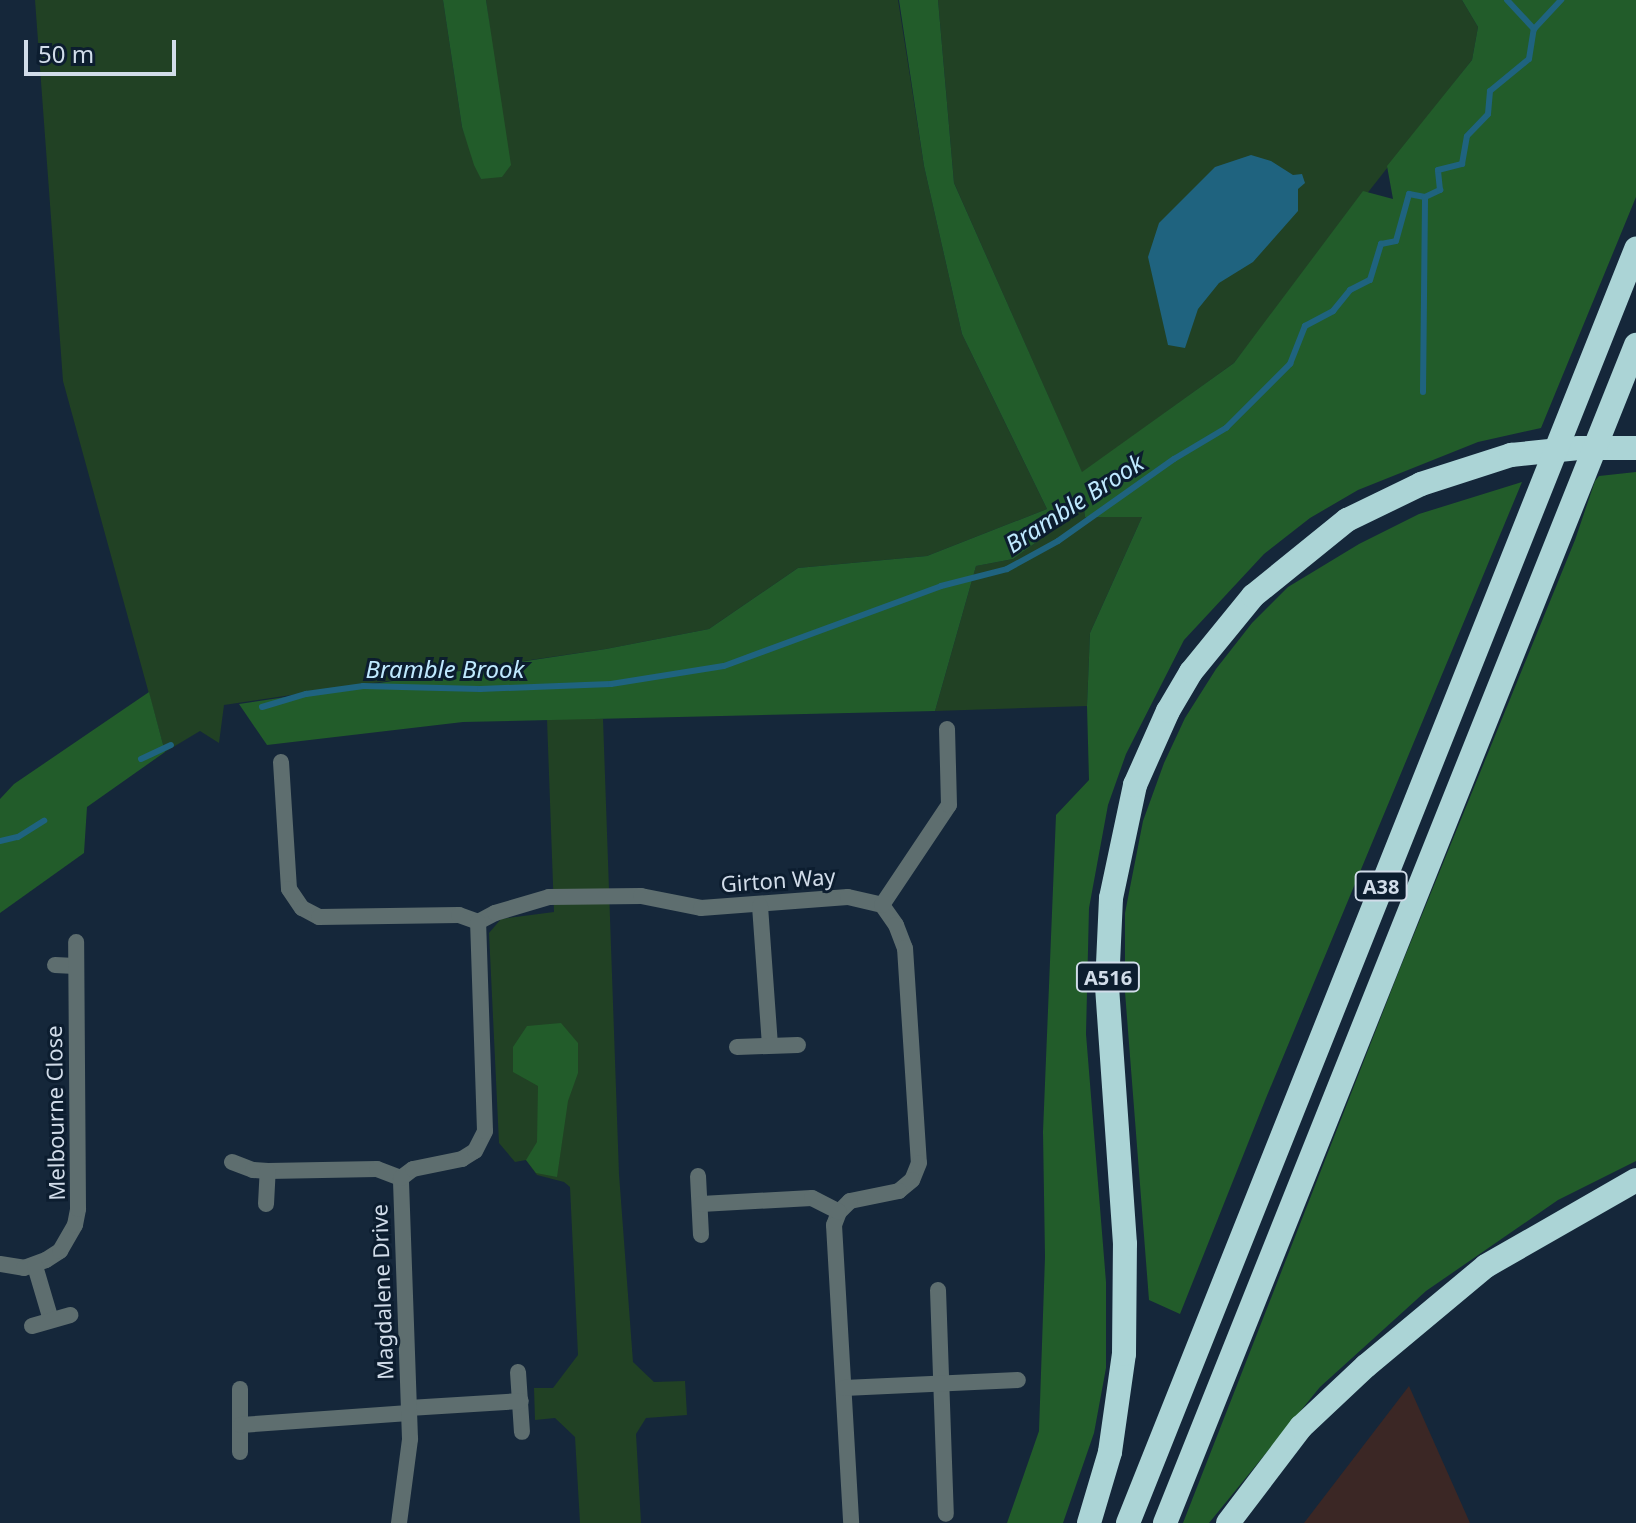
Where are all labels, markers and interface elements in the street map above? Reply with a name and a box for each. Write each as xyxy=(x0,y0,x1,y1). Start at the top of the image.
scale bar xyxy=(28,24,180,74)
text: 50 m xyxy=(38,37,94,70)
water label: Bramble Brook xyxy=(1000,448,1148,558)
water label: Bramble Brook xyxy=(366,655,524,683)
street label: Girton Way xyxy=(720,863,836,897)
road number: A38 xyxy=(1353,870,1409,902)
road number: A516 xyxy=(1074,961,1142,993)
street label: Melbourne Close xyxy=(40,1025,70,1201)
street label: Magdalene Drive xyxy=(366,1204,398,1380)

